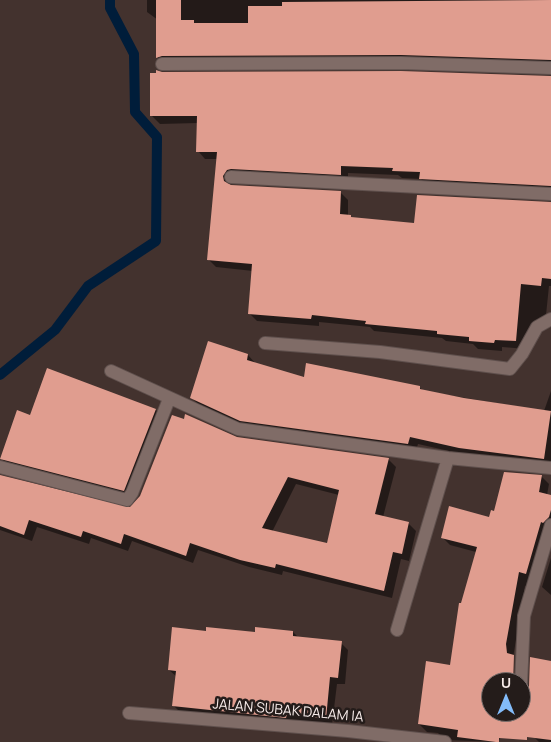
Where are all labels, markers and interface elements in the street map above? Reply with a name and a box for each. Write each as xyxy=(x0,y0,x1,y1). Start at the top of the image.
north arrow xyxy=(481,672,531,722)
text: U xyxy=(501,673,511,692)
street label: JALAN SUBAK DALAM IA xyxy=(212,696,364,726)

